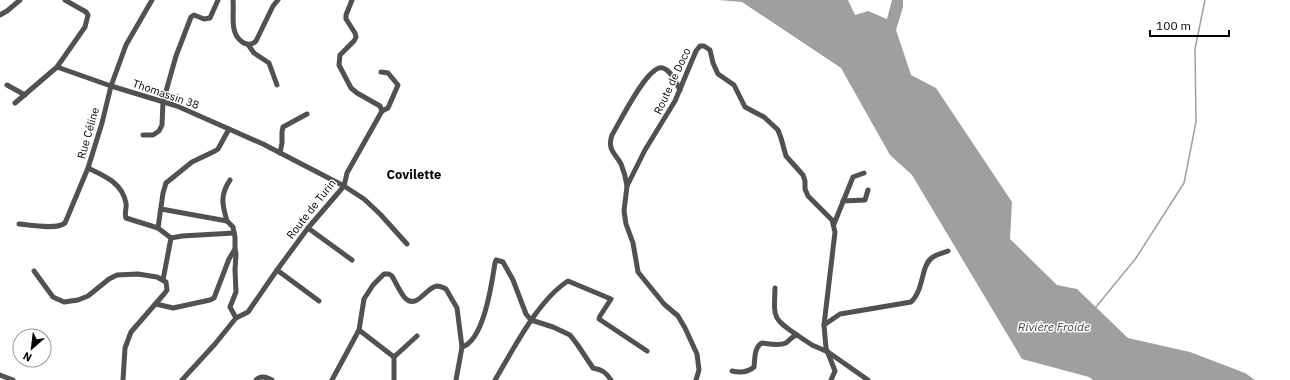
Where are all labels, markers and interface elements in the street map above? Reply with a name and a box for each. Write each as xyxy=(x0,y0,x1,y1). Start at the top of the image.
scale bar xyxy=(1150,12,1229,38)
text: 100 m xyxy=(1156,18,1191,33)
street label: Route de Doco xyxy=(650,45,694,117)
street label: Thomassin 38 xyxy=(131,76,201,112)
street label: Rue Céline xyxy=(74,106,102,160)
district label: Covilette xyxy=(387,166,441,183)
street label: Route de Turin xyxy=(283,176,339,242)
water label: Rivière Froide xyxy=(1018,319,1090,334)
north arrow xyxy=(12,328,52,368)
text: N xyxy=(20,349,34,365)

